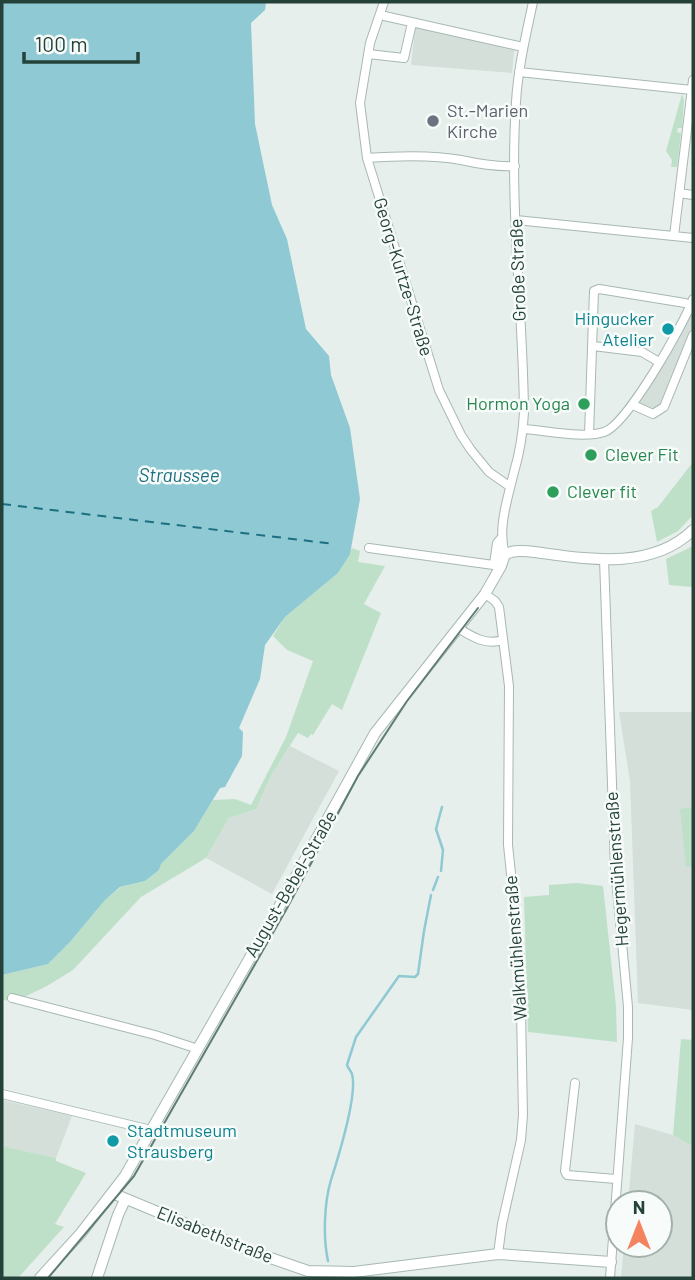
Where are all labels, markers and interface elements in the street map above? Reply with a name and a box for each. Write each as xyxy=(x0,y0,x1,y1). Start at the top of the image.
scale bar xyxy=(24,21,138,65)
text: 100 m xyxy=(35,31,88,56)
place label: St.-Marien Kirche xyxy=(447,99,528,142)
marker: St.-Marien Kirche xyxy=(425,113,441,129)
street label: Georg-Kurtze-Straße xyxy=(369,195,439,359)
street label: Große Straße xyxy=(504,218,530,322)
place label: Hingucker Atelier xyxy=(574,307,654,350)
marker: Hingucker Atelier xyxy=(660,321,676,337)
place label: Hormon Yoga xyxy=(466,392,570,414)
marker: Hormon Yoga xyxy=(576,396,592,412)
place label: Clever Fit xyxy=(605,443,679,465)
marker: Clever Fit xyxy=(583,447,599,463)
water label: Straussee xyxy=(139,463,220,486)
place label: Clever fit xyxy=(567,480,637,502)
marker: Clever fit xyxy=(545,484,561,500)
street label: Hegermühlenstraße xyxy=(600,791,632,947)
street label: August-Bebel-Straße xyxy=(239,806,341,961)
street label: Walkmühlenstraße xyxy=(499,875,531,1021)
place label: Stadtmuseum Strausberg xyxy=(127,1119,237,1162)
marker: Stadtmuseum Strausberg xyxy=(105,1133,121,1149)
north arrow xyxy=(604,1189,674,1259)
text: N xyxy=(633,1195,645,1218)
street label: Elisabethstraße xyxy=(154,1201,277,1267)

